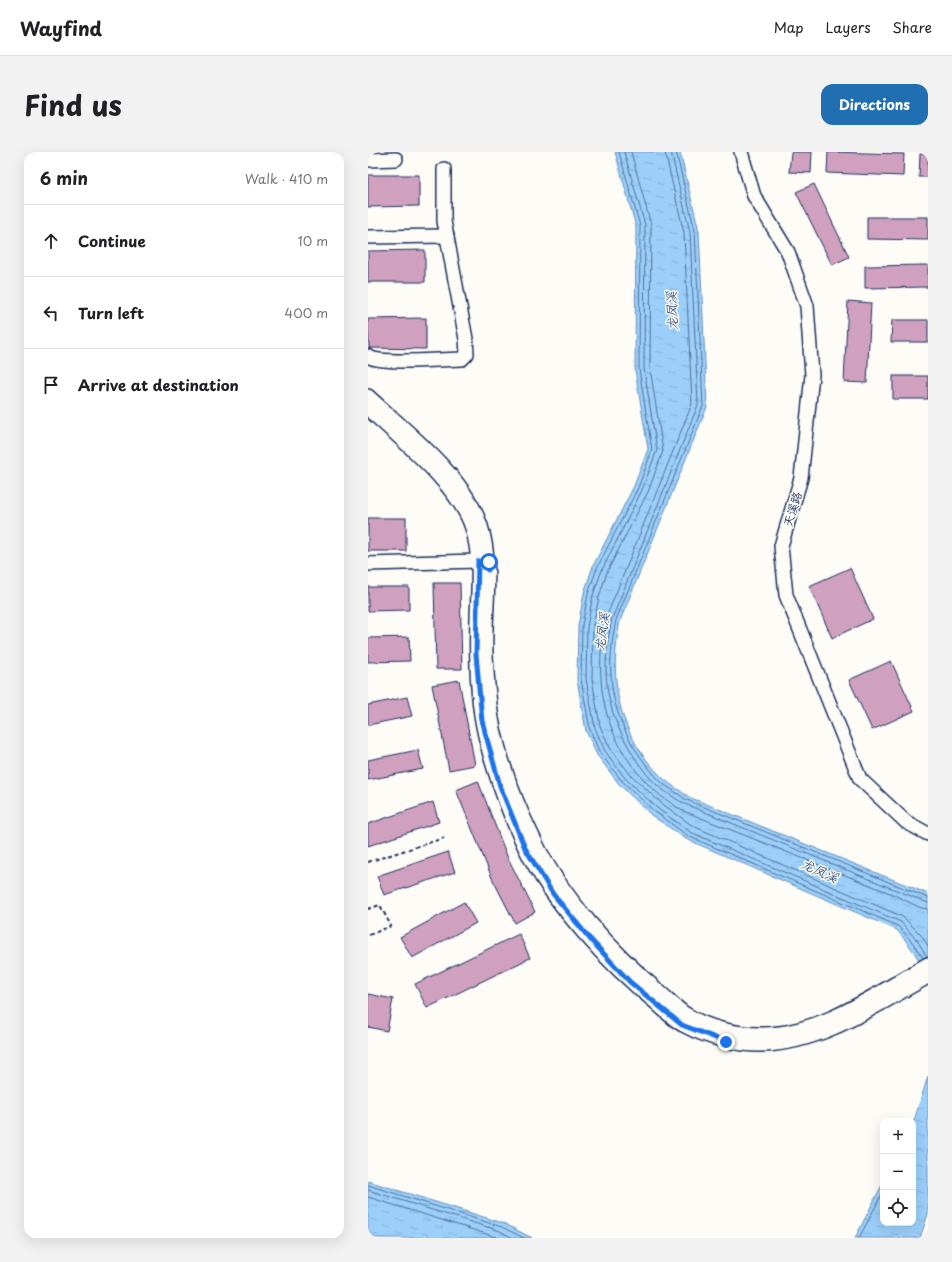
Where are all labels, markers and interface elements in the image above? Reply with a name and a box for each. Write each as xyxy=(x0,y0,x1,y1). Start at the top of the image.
text: Wayfind xyxy=(20,14,102,42)
text: Map xyxy=(774,17,804,38)
text: Layers xyxy=(826,17,871,38)
text: Share xyxy=(893,17,932,38)
text: Find us xyxy=(24,83,122,126)
button: Directions xyxy=(821,84,928,125)
text: 6 min xyxy=(40,165,88,191)
text: Walk · 410 m xyxy=(245,169,328,188)
text: Continue xyxy=(78,229,146,252)
icon: ahead xyxy=(40,230,62,252)
text: 10 m xyxy=(298,231,328,250)
water label: 龙凤溪 xyxy=(661,290,681,331)
text: Turn left xyxy=(78,301,144,324)
icon: left xyxy=(40,302,62,324)
text: 400 m xyxy=(285,303,328,322)
text: Arrive at destination xyxy=(78,373,239,396)
icon: arrive xyxy=(40,374,62,396)
street label: 天溪路 xyxy=(778,489,806,529)
route start xyxy=(480,553,498,571)
water label: 龙凤溪 xyxy=(589,610,613,653)
water label: 龙凤溪 xyxy=(798,853,843,887)
route end xyxy=(717,1033,735,1051)
map controls xyxy=(880,1118,916,1226)
button: + xyxy=(880,1118,916,1154)
button: − xyxy=(880,1154,916,1190)
button: locate xyxy=(880,1190,916,1226)

